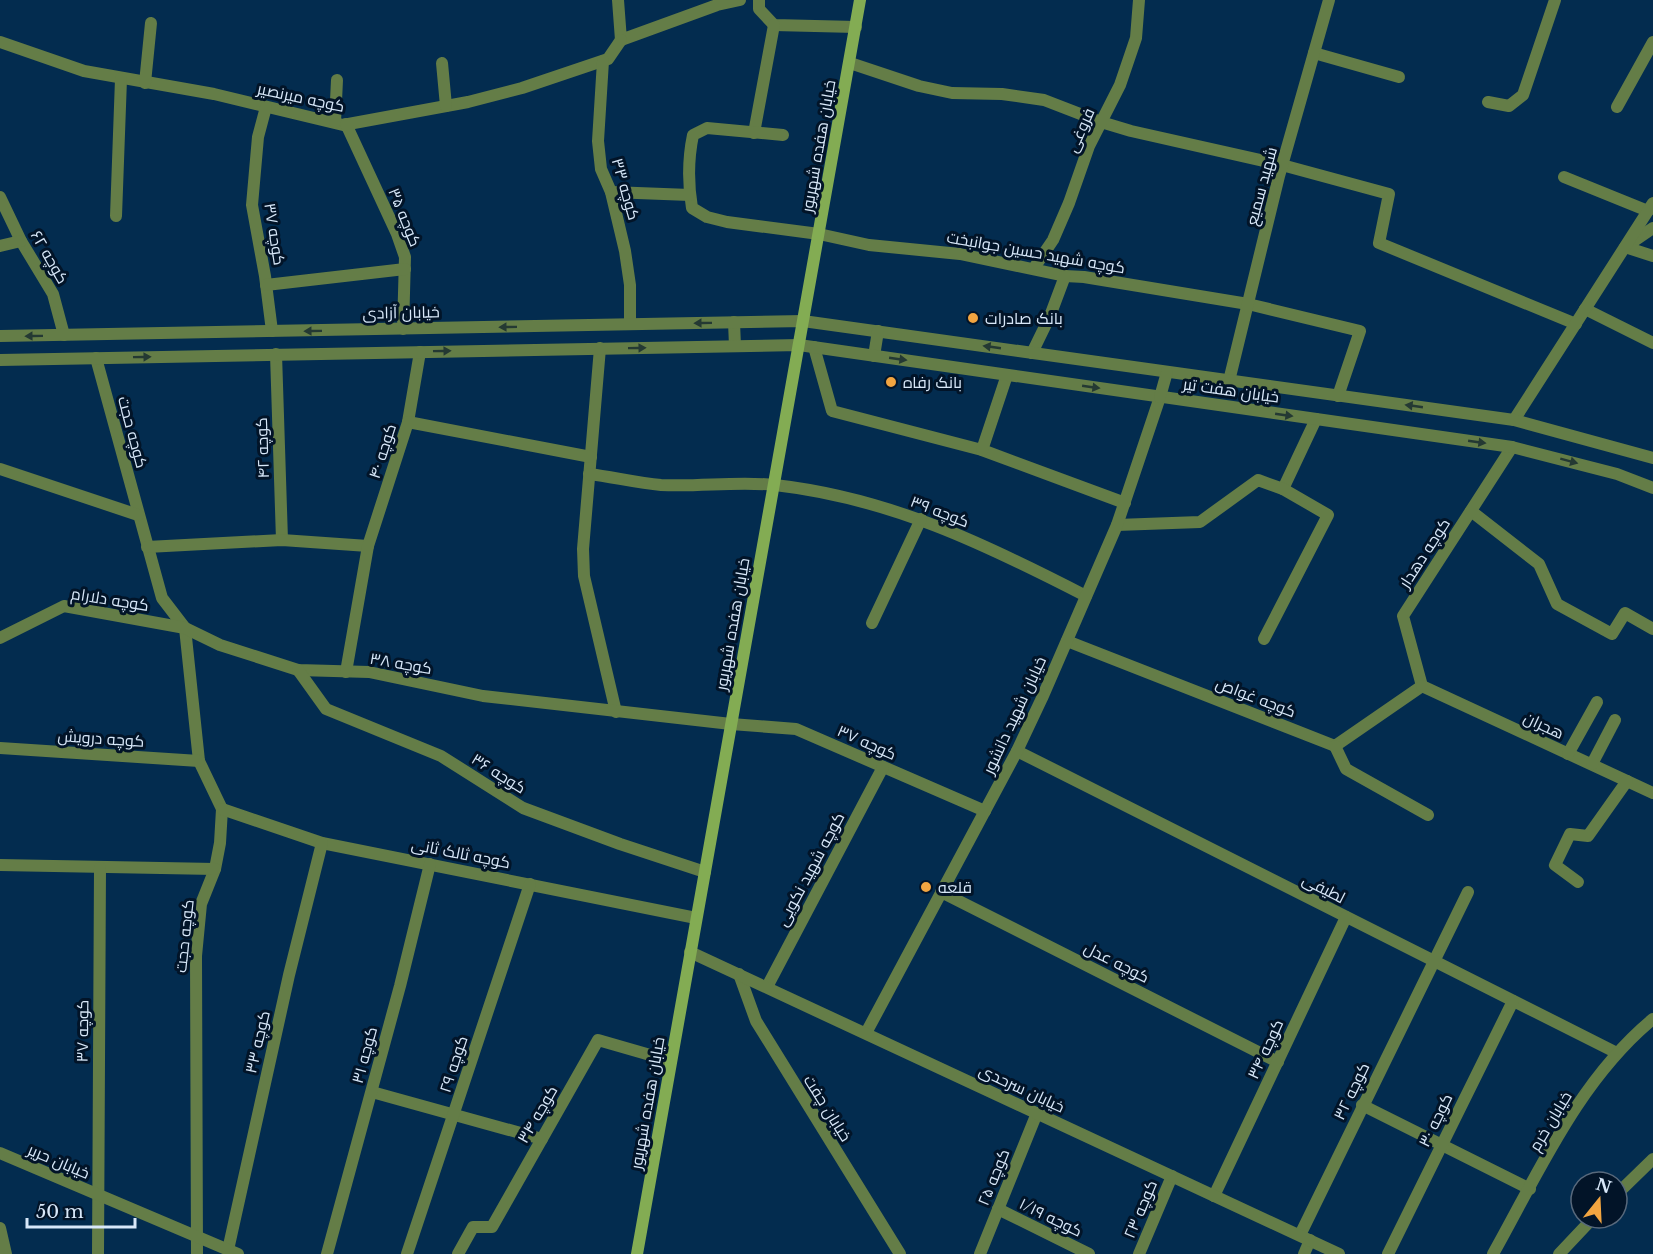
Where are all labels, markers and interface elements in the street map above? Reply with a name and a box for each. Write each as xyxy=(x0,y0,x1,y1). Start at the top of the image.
street label: کوچه میرنصیر xyxy=(254,78,347,118)
street label: خیابان هفده شهریور xyxy=(796,78,840,215)
street label: فروغی xyxy=(1061,105,1100,156)
street label: شهید سمیع xyxy=(1241,145,1283,228)
street label: کوچه ۳۳ xyxy=(606,156,644,223)
street label: کوچه ۳۵ xyxy=(382,185,426,250)
street label: کوچه ۳۷ xyxy=(258,201,290,267)
street label: کوچه شهید حسین جوانبخت xyxy=(945,226,1127,280)
street label: کوچه ۶۲ xyxy=(25,227,73,288)
street label: خیابان آزادی xyxy=(362,301,440,324)
place label: بانک صادرات xyxy=(985,308,1063,328)
marker: بانک صادرات xyxy=(966,311,980,325)
one-way arrow xyxy=(693,318,712,328)
one-way arrow xyxy=(498,322,517,331)
one-way arrow xyxy=(303,326,322,335)
one-way arrow xyxy=(24,331,43,341)
one-way arrow xyxy=(628,343,647,353)
one-way arrow xyxy=(983,343,1002,352)
one-way arrow xyxy=(433,346,452,356)
one-way arrow xyxy=(133,352,152,362)
one-way arrow xyxy=(889,355,908,364)
place label: بانک رفاه xyxy=(903,372,962,392)
street label: خیابان هفت تیر xyxy=(1180,373,1280,408)
marker: بانک رفاه xyxy=(884,375,898,389)
one-way arrow xyxy=(1082,382,1101,391)
street label: کوچه حجت xyxy=(112,394,152,471)
one-way arrow xyxy=(1404,402,1423,411)
one-way arrow xyxy=(1275,410,1294,419)
street label: کوچه ۴۲ xyxy=(251,417,275,479)
street label: کوچه ۴۰ xyxy=(364,421,402,482)
one-way arrow xyxy=(1468,438,1487,447)
one-way arrow xyxy=(1560,457,1578,467)
street label: کوچه ۳۹ xyxy=(907,491,972,533)
street label: کوچه دهدار xyxy=(1393,514,1456,594)
street label: خیابان هفده شهریور xyxy=(710,556,754,693)
street label: کوچه دلارام xyxy=(69,583,150,617)
street label: کوچه ۳۸ xyxy=(368,648,434,680)
street label: خیابان شهید دانشور xyxy=(978,653,1051,778)
street label: کوچه غواص xyxy=(1212,673,1299,723)
street label: هجران xyxy=(1520,707,1567,744)
street label: کوچه ۳۷ xyxy=(833,720,900,766)
street label: کوچه درویش xyxy=(57,725,145,753)
street label: کوچه ۳۶ xyxy=(467,749,530,799)
street label: کوچه شهید نکویی xyxy=(772,809,850,930)
street label: کوچه ثالک ثانی xyxy=(409,834,512,874)
street label: لطیفی xyxy=(1299,869,1349,908)
place label: قلعه xyxy=(938,877,972,897)
marker: قلعه xyxy=(919,880,933,894)
street label: کوچه حجت xyxy=(170,898,200,974)
street label: کوچه عدل xyxy=(1080,937,1153,989)
street label: کوچه ۳۷ xyxy=(71,999,95,1063)
street label: کوچه ۳۳ xyxy=(240,1009,276,1076)
street label: کوچه ۳۴ xyxy=(1243,1016,1289,1083)
street label: کوچه ۳۱ xyxy=(347,1025,383,1086)
street label: کوچه ۲۹ xyxy=(434,1033,473,1096)
street label: خیابان هفده شهریور xyxy=(625,1035,669,1172)
street label: خیابان سرحدی xyxy=(976,1059,1068,1117)
street label: کوچه ۳۲ xyxy=(1329,1059,1375,1124)
street label: خیابان چفت xyxy=(798,1071,856,1146)
street label: کوچه ۳۴ xyxy=(512,1082,563,1147)
street label: خیابان خرم xyxy=(1524,1087,1577,1156)
street label: کوچه ۳۰ xyxy=(1414,1090,1458,1151)
street label: خیابان حریر xyxy=(24,1139,93,1184)
street label: کوچه ۲۵ xyxy=(973,1146,1015,1209)
north arrow xyxy=(1569,1170,1629,1230)
text: N xyxy=(1593,1174,1614,1198)
street label: کوچه ۲۳ xyxy=(1119,1177,1163,1242)
scale bar xyxy=(27,1191,135,1229)
street label: کوچه ۱/۱۹ xyxy=(1015,1193,1086,1243)
text: 50 m xyxy=(36,1201,84,1223)

